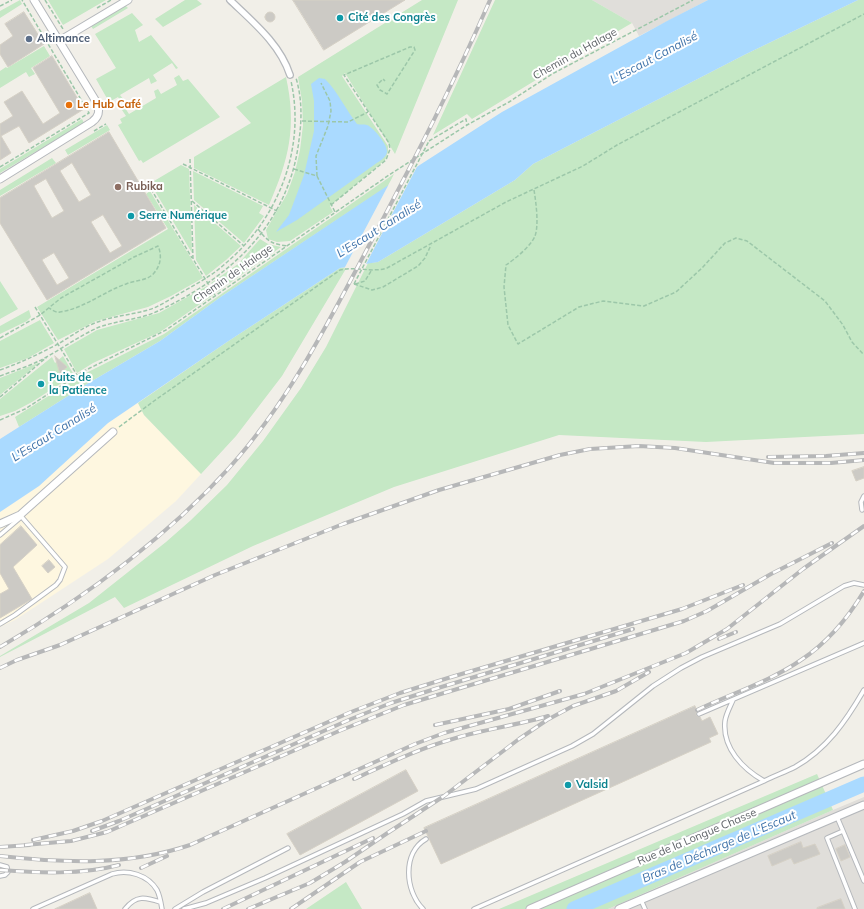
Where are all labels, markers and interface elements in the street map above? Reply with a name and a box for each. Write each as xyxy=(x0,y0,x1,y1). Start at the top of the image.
place label: Cité des Congrès xyxy=(348,11,436,25)
marker: Cité des Congrès xyxy=(335,13,345,23)
street label: Chemin du Halage xyxy=(531,25,619,83)
water label: L'Escaut Canalisé xyxy=(608,29,700,87)
place label: Altimance xyxy=(37,32,90,46)
marker: Altimance xyxy=(24,34,34,44)
place label: Le Hub Café xyxy=(77,98,141,112)
marker: Le Hub Café xyxy=(64,100,74,110)
place label: Rubika xyxy=(126,180,163,194)
marker: Rubika xyxy=(113,182,123,192)
water label: L'Escaut Canalisé xyxy=(334,197,424,261)
place label: Serre Numérique xyxy=(139,209,227,223)
marker: Serre Numérique xyxy=(126,211,136,221)
street label: Chemin de Halage xyxy=(191,242,275,306)
place label: Puits de la Patience xyxy=(49,371,107,397)
marker: Puits de la Patience xyxy=(36,379,46,389)
water label: L'Escaut Canalisé xyxy=(9,401,99,465)
place label: Valsid xyxy=(576,778,608,792)
marker: Valsid xyxy=(563,780,573,790)
street label: Rue de la Longue Chasse xyxy=(635,806,759,868)
water label: Bras de Décharge de L'Escaut xyxy=(640,808,798,886)

